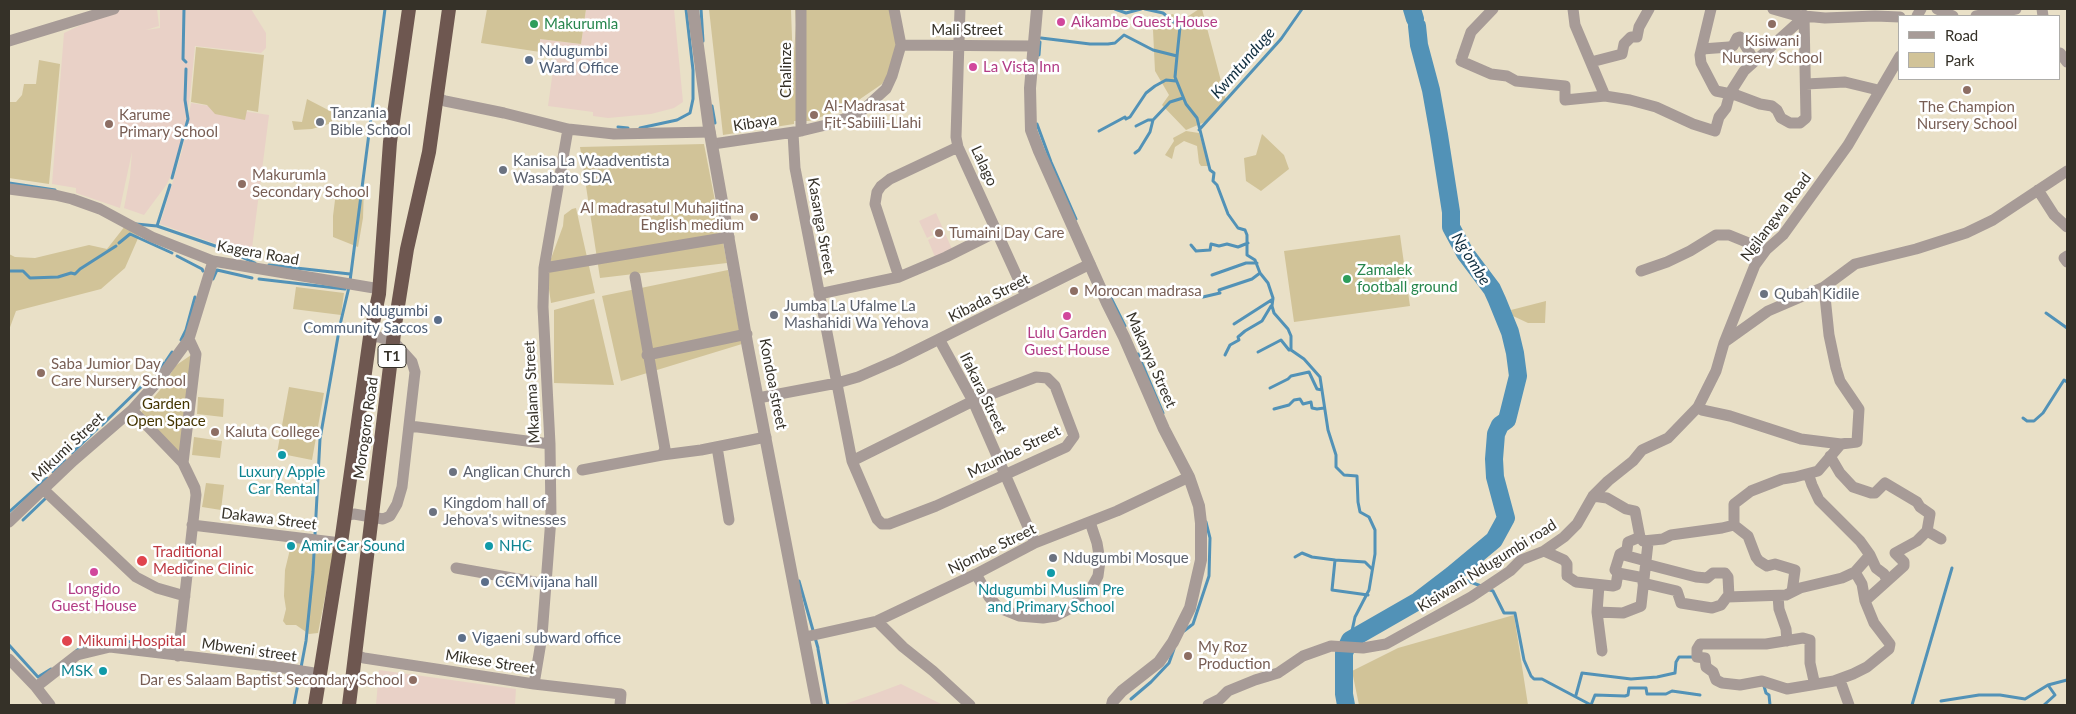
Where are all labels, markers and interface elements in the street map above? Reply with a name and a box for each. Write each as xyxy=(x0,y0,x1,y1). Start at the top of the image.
place label: Aikambe Guest House xyxy=(1071,13,1218,31)
place label: Makurumla xyxy=(544,15,618,33)
legend xyxy=(1898,15,2061,80)
marker: Aikambe Guest House xyxy=(1055,16,1067,28)
marker: Makurumla xyxy=(528,18,540,30)
marker: Kisiwani Nursery School xyxy=(1766,18,1778,30)
street label: Mali Street xyxy=(931,21,1003,39)
water label: Kwmtunduge xyxy=(1207,23,1279,103)
text: Road xyxy=(1945,26,1978,44)
place label: Kisiwani Nursery School xyxy=(1722,32,1822,67)
place label: Ndugumbi Ward Office xyxy=(539,42,619,77)
street label: Chalinze xyxy=(777,42,795,98)
text: Park xyxy=(1945,51,1974,69)
marker: Ndugumbi Ward Office xyxy=(523,54,535,66)
place label: La Vista Inn xyxy=(983,58,1060,76)
marker: La Vista Inn xyxy=(967,61,979,73)
marker: The Champion Nursery School xyxy=(1961,84,1973,96)
place label: Al-Madrasat Fit-Sabiili-Llahi xyxy=(824,97,921,132)
place label: The Champion Nursery School xyxy=(1917,98,2017,133)
place label: Tanzania Bible School xyxy=(330,104,411,139)
place label: Karume Primary School xyxy=(119,106,218,141)
marker: Al-Madrasat Fit-Sabiili-Llahi xyxy=(808,109,820,121)
street label: Kibaya xyxy=(732,111,778,135)
marker: Tanzania Bible School xyxy=(314,116,326,128)
marker: Karume Primary School xyxy=(103,118,115,130)
street label: Lalago xyxy=(967,143,1001,189)
place label: Kanisa La Waadventista Wasabato SDA xyxy=(513,152,669,187)
marker: Kanisa La Waadventista Wasabato SDA xyxy=(497,164,509,176)
place label: Makurumla Secondary School xyxy=(252,166,369,201)
street label: Ngilangwa Road xyxy=(1737,169,1815,265)
street label: Kasanga Street xyxy=(804,176,838,276)
marker: Makurumla Secondary School xyxy=(236,178,248,190)
place label: Al madrasatul Muhajitina English medium xyxy=(580,199,744,234)
marker: Al madrasatul Muhajitina English medium xyxy=(748,211,760,223)
place label: Tumaini Day Care xyxy=(949,224,1064,242)
marker: Tumaini Day Care xyxy=(933,227,945,239)
water label: Ng'ombe xyxy=(1447,229,1495,289)
street label: Kagera Road xyxy=(216,237,300,269)
place label: Zamalek football ground xyxy=(1357,261,1458,296)
street label: Kibada Street xyxy=(945,270,1033,326)
marker: Zamalek football ground xyxy=(1341,273,1353,285)
place label: Morocan madrasa xyxy=(1084,282,1202,300)
marker: Morocan madrasa xyxy=(1068,285,1080,297)
place label: Qubah Kidile xyxy=(1774,285,1859,303)
marker: Qubah Kidile xyxy=(1758,288,1770,300)
place label: Jumba La Ufalme La Mashahidi Wa Yehova xyxy=(784,297,929,332)
place label: Ndugumbi Community Saccos xyxy=(303,302,428,337)
marker: Jumba La Ufalme La Mashahidi Wa Yehova xyxy=(768,309,780,321)
street label: Makanya Street xyxy=(1122,309,1180,411)
marker: Lulu Garden Guest House xyxy=(1061,310,1073,322)
marker: Ndugumbi Community Saccos xyxy=(432,314,444,326)
place label: Lulu Garden Guest House xyxy=(1024,324,1110,359)
street label: Kondoa street xyxy=(755,337,791,431)
street label: Mkalama Street xyxy=(520,340,544,444)
road number: T1 xyxy=(378,344,406,368)
street label: Ifakara Street xyxy=(956,350,1010,436)
place label: Saba Jumior Day Care Nursery School xyxy=(51,355,186,390)
marker: Saba Jumior Day Care Nursery School xyxy=(35,367,47,379)
street label: Morogoro Road xyxy=(350,376,382,480)
park label: Garden Open Space xyxy=(126,395,206,430)
street label: Mikumi Street xyxy=(28,409,108,485)
street label: Mzumbe Street xyxy=(965,422,1063,482)
place label: Kaluta College xyxy=(225,423,320,441)
marker: Kaluta College xyxy=(209,426,221,438)
marker: Luxury Apple Car Rental xyxy=(276,449,288,461)
place label: Luxury Apple Car Rental xyxy=(239,463,325,498)
place label: Anglican Church xyxy=(463,463,571,481)
marker: Anglican Church xyxy=(447,466,459,478)
place label: Kingdom hall of Jehova's witnesses xyxy=(443,494,566,529)
street label: Dakawa Street xyxy=(220,504,318,534)
marker: Kingdom hall of Jehova's witnesses xyxy=(427,506,439,518)
street label: Kisiwani Ndugumbi road xyxy=(1414,516,1560,616)
street label: Njombe Street xyxy=(945,520,1039,578)
place label: Amir Car Sound xyxy=(301,537,405,555)
place label: NHC xyxy=(499,537,532,555)
marker: Amir Car Sound xyxy=(285,540,297,552)
marker: NHC xyxy=(483,540,495,552)
place label: Traditional Medicine Clinic xyxy=(153,543,254,578)
place label: Ndugumbi Mosque xyxy=(1063,549,1189,567)
marker: Ndugumbi Mosque xyxy=(1047,552,1059,564)
marker: Traditional Medicine Clinic xyxy=(135,554,149,568)
marker: Longido Guest House xyxy=(88,566,100,578)
marker: Ndugumbi Muslim Pre and Primary School xyxy=(1045,567,1057,579)
place label: CCM vijana hall xyxy=(495,573,598,591)
marker: CCM vijana hall xyxy=(479,576,491,588)
place label: Longido Guest House xyxy=(51,580,137,615)
place label: Ndugumbi Muslim Pre and Primary School xyxy=(978,581,1124,616)
place label: Vigaeni subward office xyxy=(472,629,621,647)
place label: Mikumi Hospital xyxy=(78,632,186,650)
marker: Vigaeni subward office xyxy=(456,632,468,644)
marker: Mikumi Hospital xyxy=(60,634,74,648)
street label: Mbweni street xyxy=(200,634,298,666)
place label: My Roz Production xyxy=(1198,638,1271,673)
street label: Mikese Street xyxy=(444,646,536,678)
marker: My Roz Production xyxy=(1182,650,1194,662)
place label: MSK xyxy=(61,662,93,680)
marker: MSK xyxy=(97,665,109,677)
place label: Dar es Salaam Baptist Secondary School xyxy=(139,671,403,689)
marker: Dar es Salaam Baptist Secondary School xyxy=(407,674,419,686)

